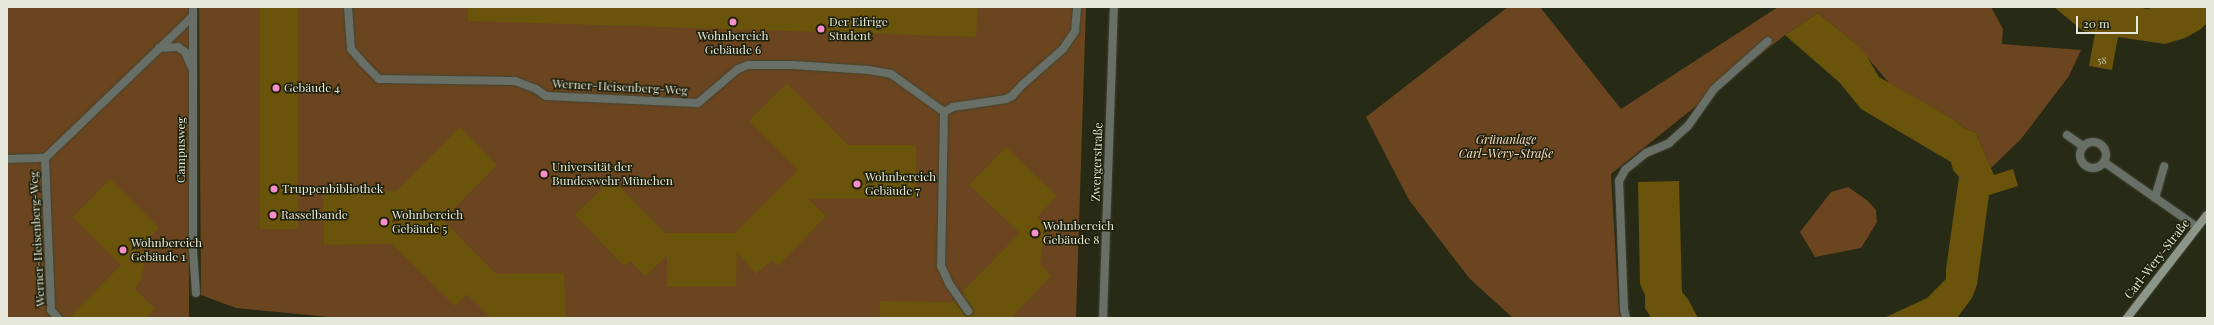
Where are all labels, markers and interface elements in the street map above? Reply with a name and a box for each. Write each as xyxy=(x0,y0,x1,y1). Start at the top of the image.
scale bar xyxy=(2078,8,2140,34)
place label: Der Eifrige Student xyxy=(829,15,888,43)
text: 20 m xyxy=(2083,15,2110,31)
marker: Wohnbereich Gebäude 6 xyxy=(728,17,738,27)
marker: Der Eifrige Student xyxy=(816,24,826,34)
place label: Wohnbereich Gebäude 6 xyxy=(697,29,769,57)
house number: 58 xyxy=(2097,55,2107,67)
street label: Werner-Heisenberg-Weg xyxy=(552,76,688,98)
place label: Gebäude 4 xyxy=(284,81,340,95)
marker: Gebäude 4 xyxy=(271,83,281,93)
street label: Campusweg xyxy=(174,117,188,183)
street label: Zwergerstraße xyxy=(1088,122,1106,202)
park label: Grünanlage Carl-Wery-Straße xyxy=(1459,133,1553,161)
place label: Universität der Bundeswehr München xyxy=(552,160,673,188)
marker: Universität der Bundeswehr München xyxy=(539,169,549,179)
place label: Wohnbereich Gebäude 7 xyxy=(865,170,936,198)
street label: Werner-Heisenberg-Weg xyxy=(26,171,48,307)
marker: Wohnbereich Gebäude 7 xyxy=(852,179,862,189)
place label: Truppenbibliothek xyxy=(282,182,383,196)
marker: Truppenbibliothek xyxy=(269,184,279,194)
place label: Rasselbande xyxy=(281,208,348,222)
place label: Wohnbereich Gebäude 5 xyxy=(392,208,463,236)
marker: Rasselbande xyxy=(268,210,278,220)
street label: Carl-Wery-Straße xyxy=(2121,216,2193,302)
marker: Wohnbereich Gebäude 5 xyxy=(379,217,389,227)
place label: Wohnbereich Gebäude 8 xyxy=(1043,219,1114,247)
marker: Wohnbereich Gebäude 8 xyxy=(1030,228,1040,238)
place label: Wohnbereich Gebäude 1 xyxy=(131,236,202,264)
marker: Wohnbereich Gebäude 1 xyxy=(118,245,128,255)

